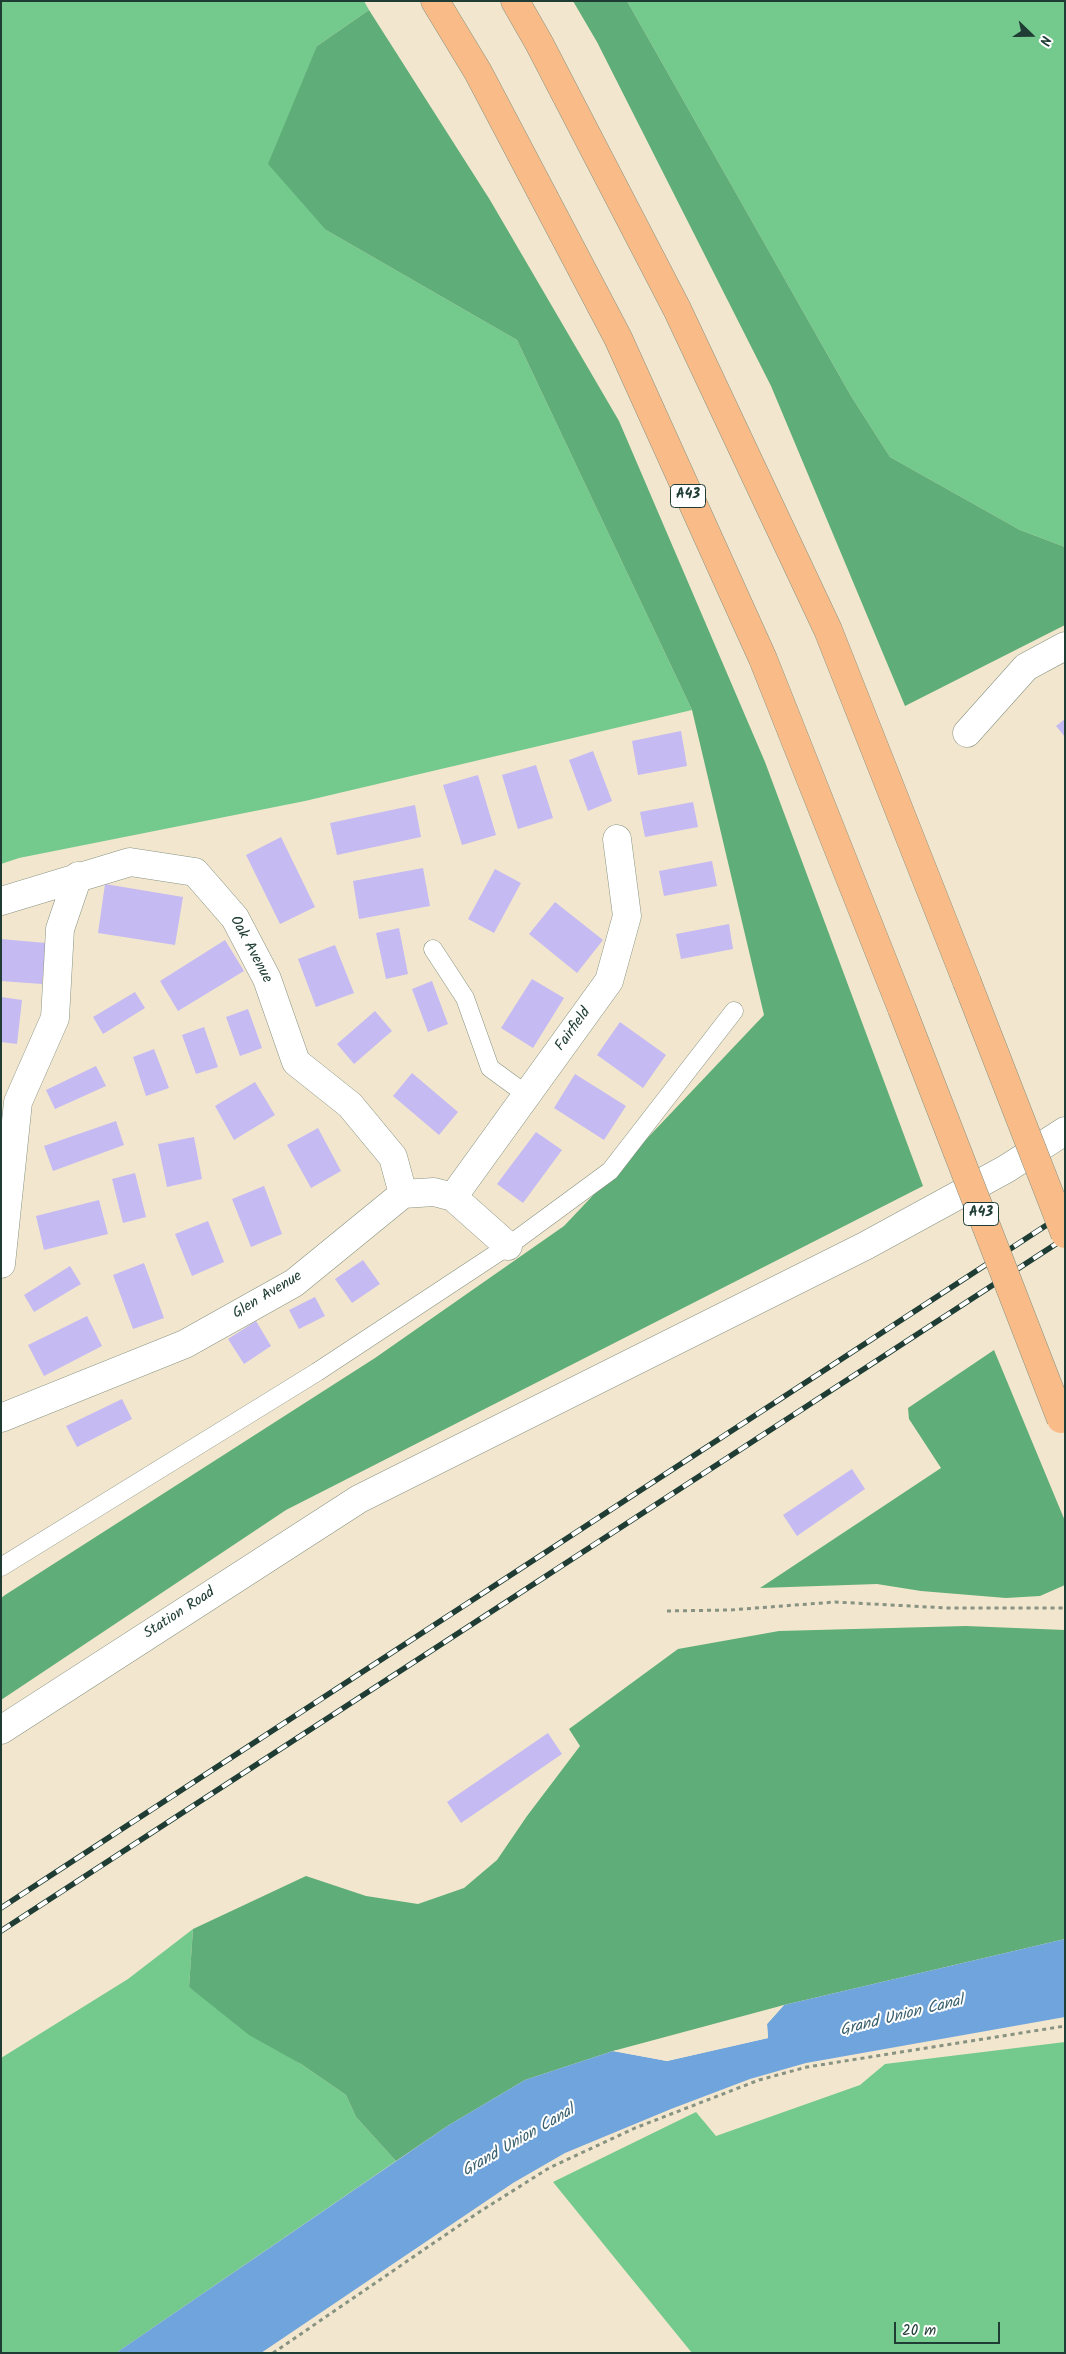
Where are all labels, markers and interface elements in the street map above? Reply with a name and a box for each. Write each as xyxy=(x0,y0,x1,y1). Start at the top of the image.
north arrow xyxy=(1006,10,1056,60)
text: N xyxy=(1033,32,1057,49)
road number: A43 xyxy=(670,484,706,508)
street label: Oak Avenue xyxy=(225,913,275,987)
street label: Fairfield xyxy=(552,1005,596,1055)
road number: A43 xyxy=(964,1202,998,1226)
street label: Glen Avenue xyxy=(230,1268,306,1324)
street label: Station Road xyxy=(141,1584,219,1644)
water label: Grand Union Canal xyxy=(838,1992,966,2042)
water label: Grand Union Canal xyxy=(459,2102,579,2182)
scale bar xyxy=(896,2312,1002,2344)
text: 20 m xyxy=(902,2319,936,2343)

